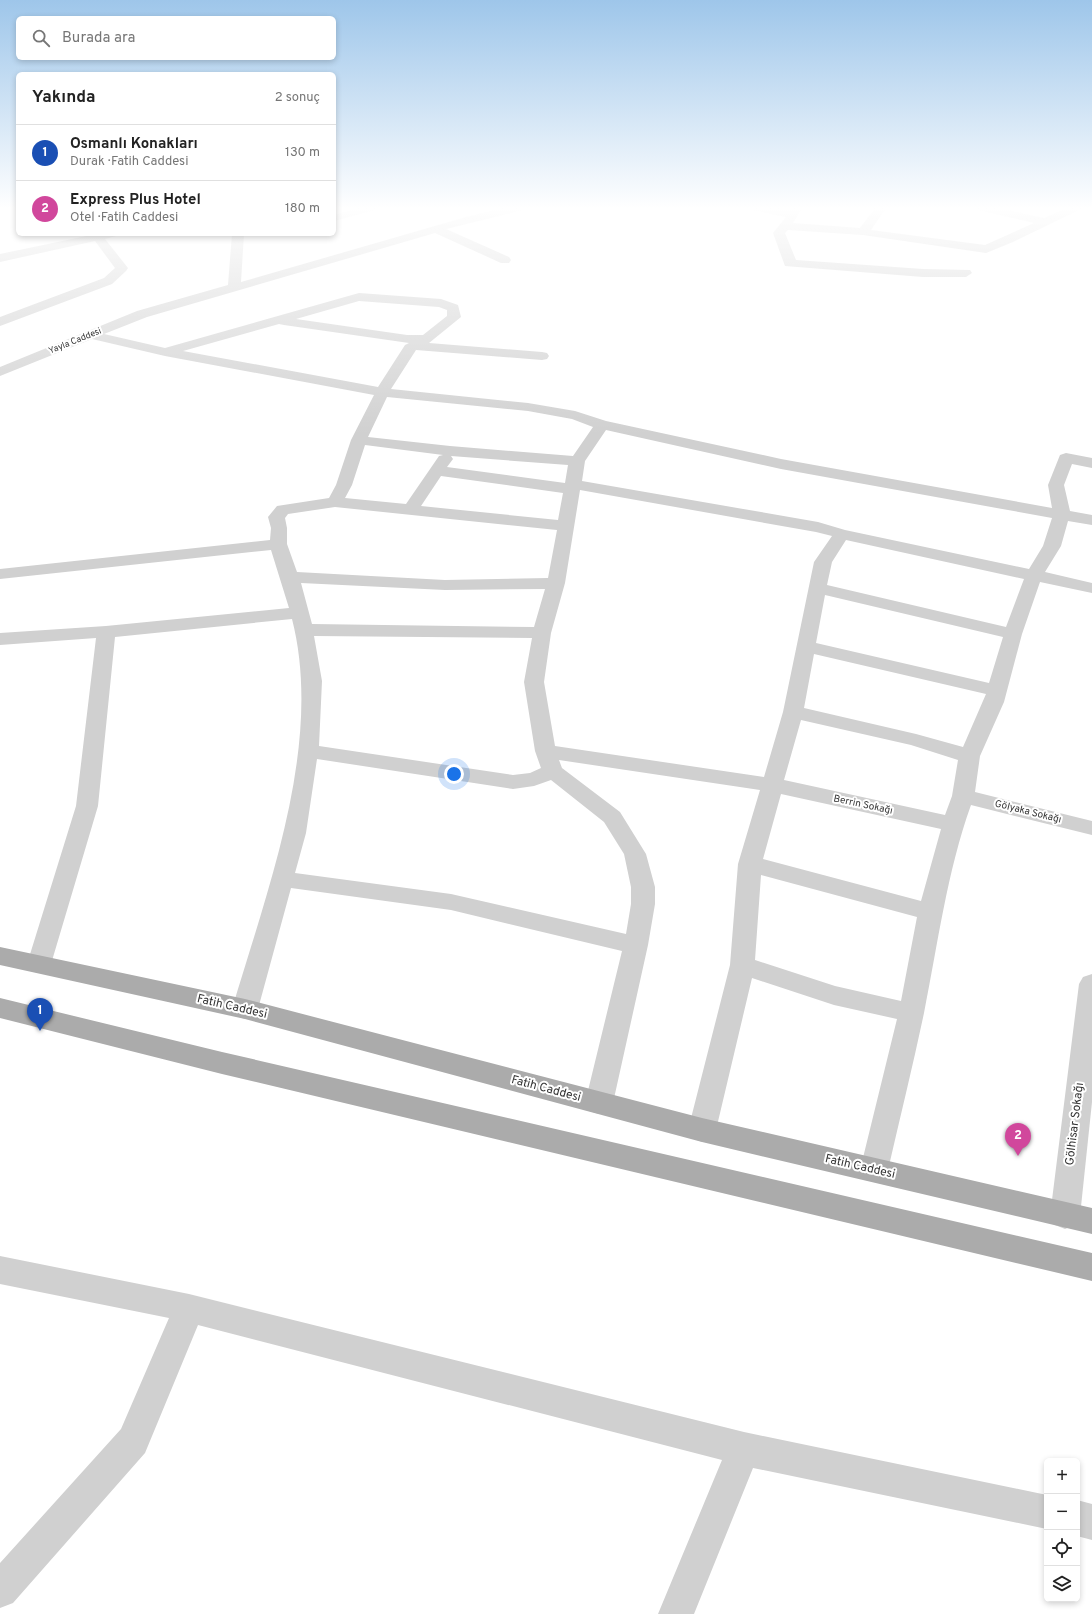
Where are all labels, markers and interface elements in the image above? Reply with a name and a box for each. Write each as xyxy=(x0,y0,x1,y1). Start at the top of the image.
search box xyxy=(16,16,336,60)
icon: search xyxy=(30,27,52,49)
text: Burada ara xyxy=(62,29,135,48)
text: Yakında xyxy=(32,87,96,109)
text: 2 sonuç xyxy=(275,90,320,106)
text: Osmanlı Konakları xyxy=(70,135,198,154)
text: 1 xyxy=(42,145,48,161)
text: 130 m xyxy=(285,145,320,161)
text: Durak · Fatih Caddesi xyxy=(70,154,188,170)
text: Express Plus Hotel xyxy=(70,191,201,210)
text: 2 xyxy=(41,201,49,217)
text: 180 m xyxy=(285,201,320,217)
text: Otel · Fatih Caddesi xyxy=(70,210,178,226)
street label: Yayla Caddesi xyxy=(47,325,103,357)
your location xyxy=(444,764,464,784)
street label: Berrin Sokağı xyxy=(832,792,894,818)
street label: Gölyaka Sokağı xyxy=(993,797,1063,827)
street label: Fatih Caddesi xyxy=(195,991,269,1023)
pin: 1 xyxy=(27,998,53,1031)
street label: Fatih Caddesi xyxy=(509,1072,583,1106)
street label: Gölhisar Sokağı xyxy=(1062,1082,1088,1166)
pin: 2 xyxy=(1005,1123,1031,1156)
street label: Fatih Caddesi xyxy=(823,1151,897,1183)
map controls xyxy=(1044,1458,1080,1602)
button: + xyxy=(1044,1458,1080,1494)
button: − xyxy=(1044,1494,1080,1530)
button: locate xyxy=(1044,1530,1080,1566)
button: layers xyxy=(1044,1566,1080,1602)

